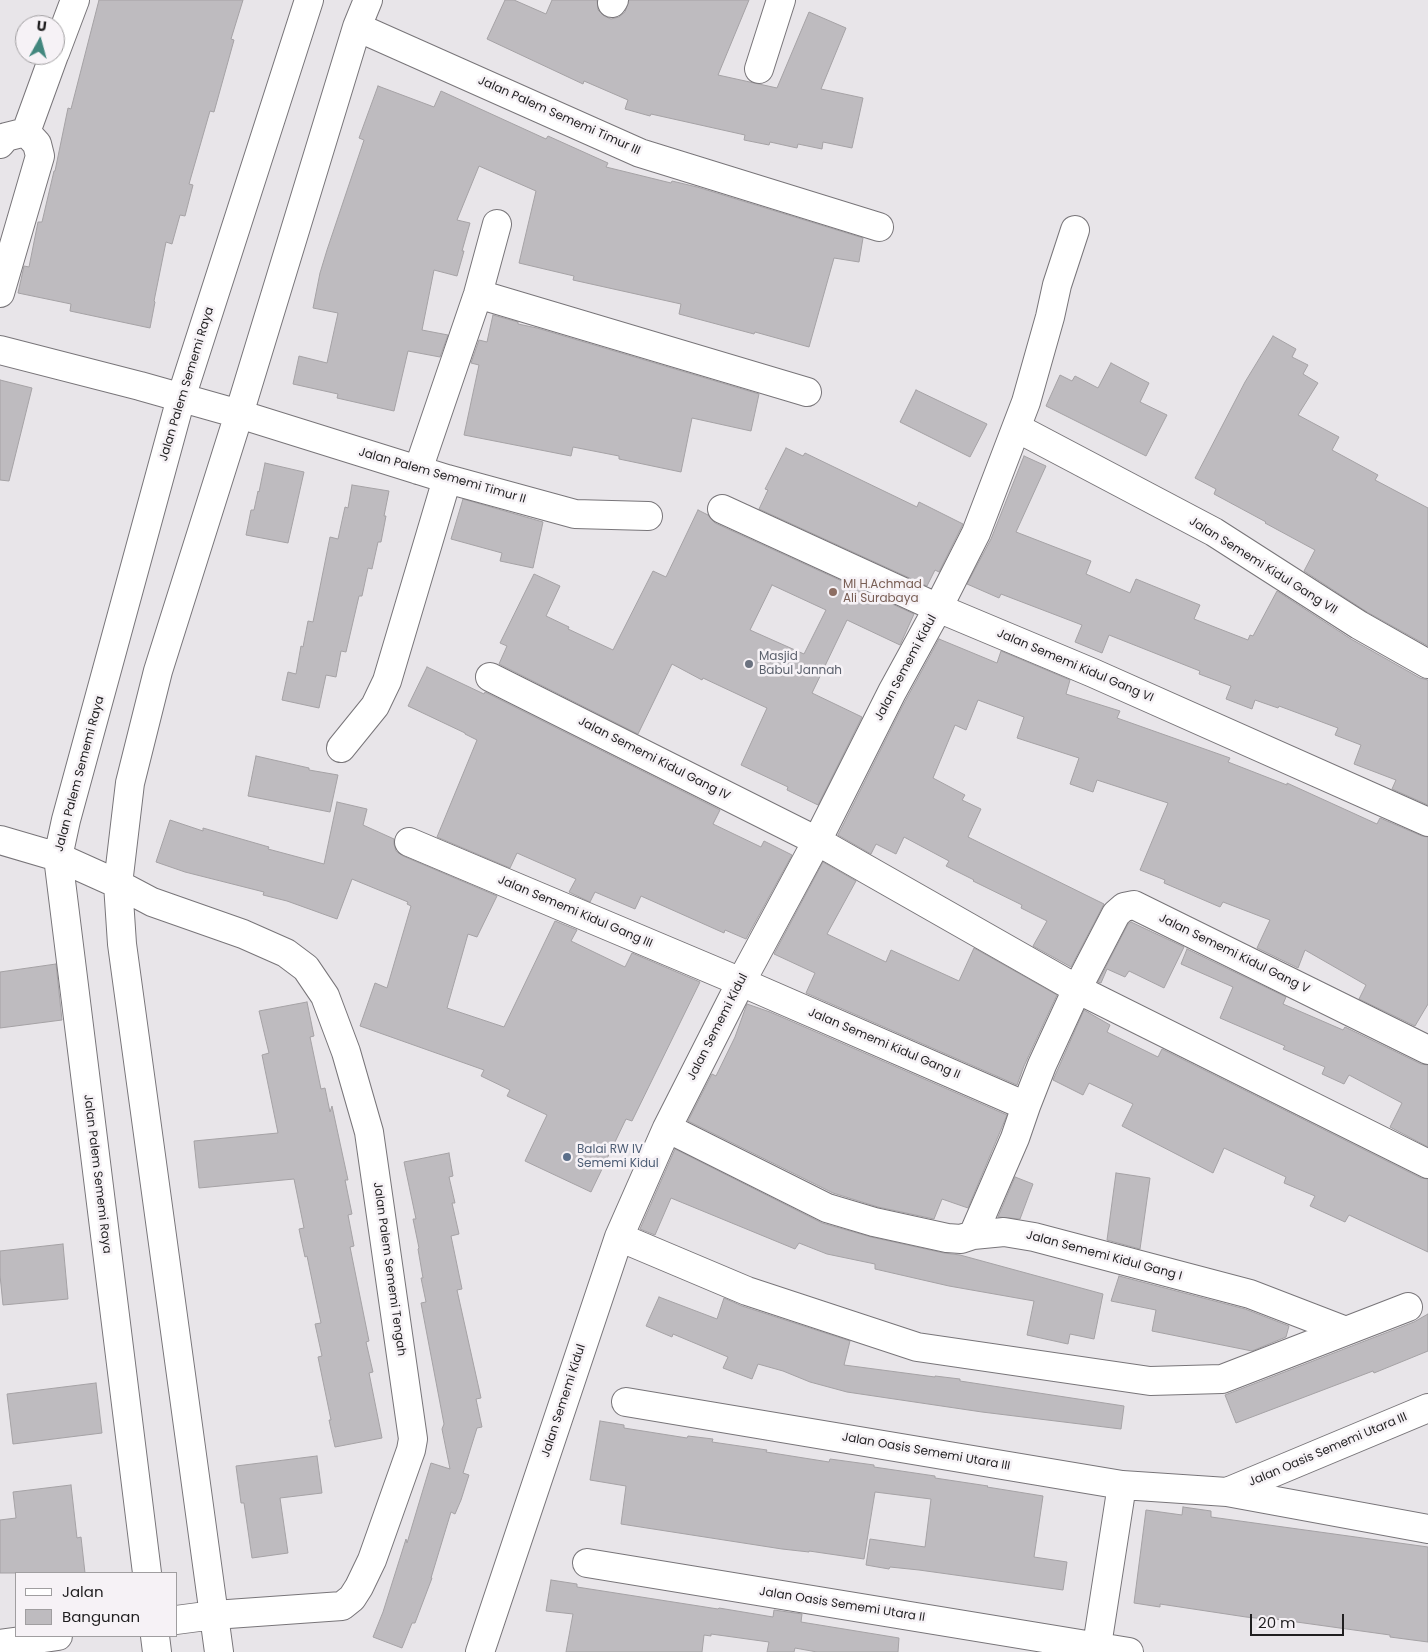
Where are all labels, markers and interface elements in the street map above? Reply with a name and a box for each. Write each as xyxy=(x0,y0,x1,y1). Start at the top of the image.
north arrow xyxy=(15,15,65,65)
text: U xyxy=(36,16,48,37)
street label: Jalan Palem Sememi Timur III xyxy=(476,74,642,158)
street label: Jalan Palem Sememi Raya xyxy=(157,305,217,463)
street label: Jalan Palem Sememi Timur II xyxy=(357,445,527,507)
street label: Jalan Sememi Kidul Gang VII xyxy=(1186,514,1340,618)
place label: MI H.Achmad Ali Surabaya xyxy=(843,578,922,606)
marker: MI H.Achmad Ali Surabaya xyxy=(827,586,839,598)
street label: Jalan Sememi Kidul xyxy=(872,612,940,724)
street label: Jalan Sememi Kidul Gang VI xyxy=(994,626,1156,706)
place label: Masjid Babul Jannah xyxy=(759,650,842,678)
marker: Masjid Babul Jannah xyxy=(743,658,755,670)
street label: Jalan Palem Sememi Raya xyxy=(52,695,108,853)
street label: Jalan Sememi Kidul Gang IV xyxy=(576,714,732,804)
street label: Jalan Sememi Kidul Gang III xyxy=(496,873,654,951)
street label: Jalan Sememi Kidul Gang V xyxy=(1156,911,1312,997)
street label: Jalan Sememi Kidul xyxy=(685,971,751,1083)
street label: Jalan Sememi Kidul Gang II xyxy=(806,1005,962,1083)
street label: Jalan Palem Sememi Raya xyxy=(80,1093,114,1255)
place label: Balai RW IV Sememi Kidul xyxy=(577,1143,659,1171)
marker: Balai RW IV Sememi Kidul xyxy=(561,1151,573,1163)
street label: Jalan Palem Sememi Tengah xyxy=(370,1181,408,1357)
street label: Jalan Sememi Kidul Gang I xyxy=(1025,1228,1183,1284)
street label: Jalan Sememi Kidul xyxy=(539,1343,589,1459)
street label: Jalan Oasis Sememi Utara III xyxy=(1247,1410,1409,1490)
street label: Jalan Oasis Sememi Utara III xyxy=(841,1430,1011,1474)
legend xyxy=(15,1572,178,1637)
text: Jalan xyxy=(62,1581,104,1602)
street label: Jalan Oasis Sememi Utara II xyxy=(758,1585,926,1625)
scale bar xyxy=(1253,1604,1347,1636)
text: Bangunan xyxy=(62,1606,140,1627)
text: 20 m xyxy=(1258,1612,1296,1633)

